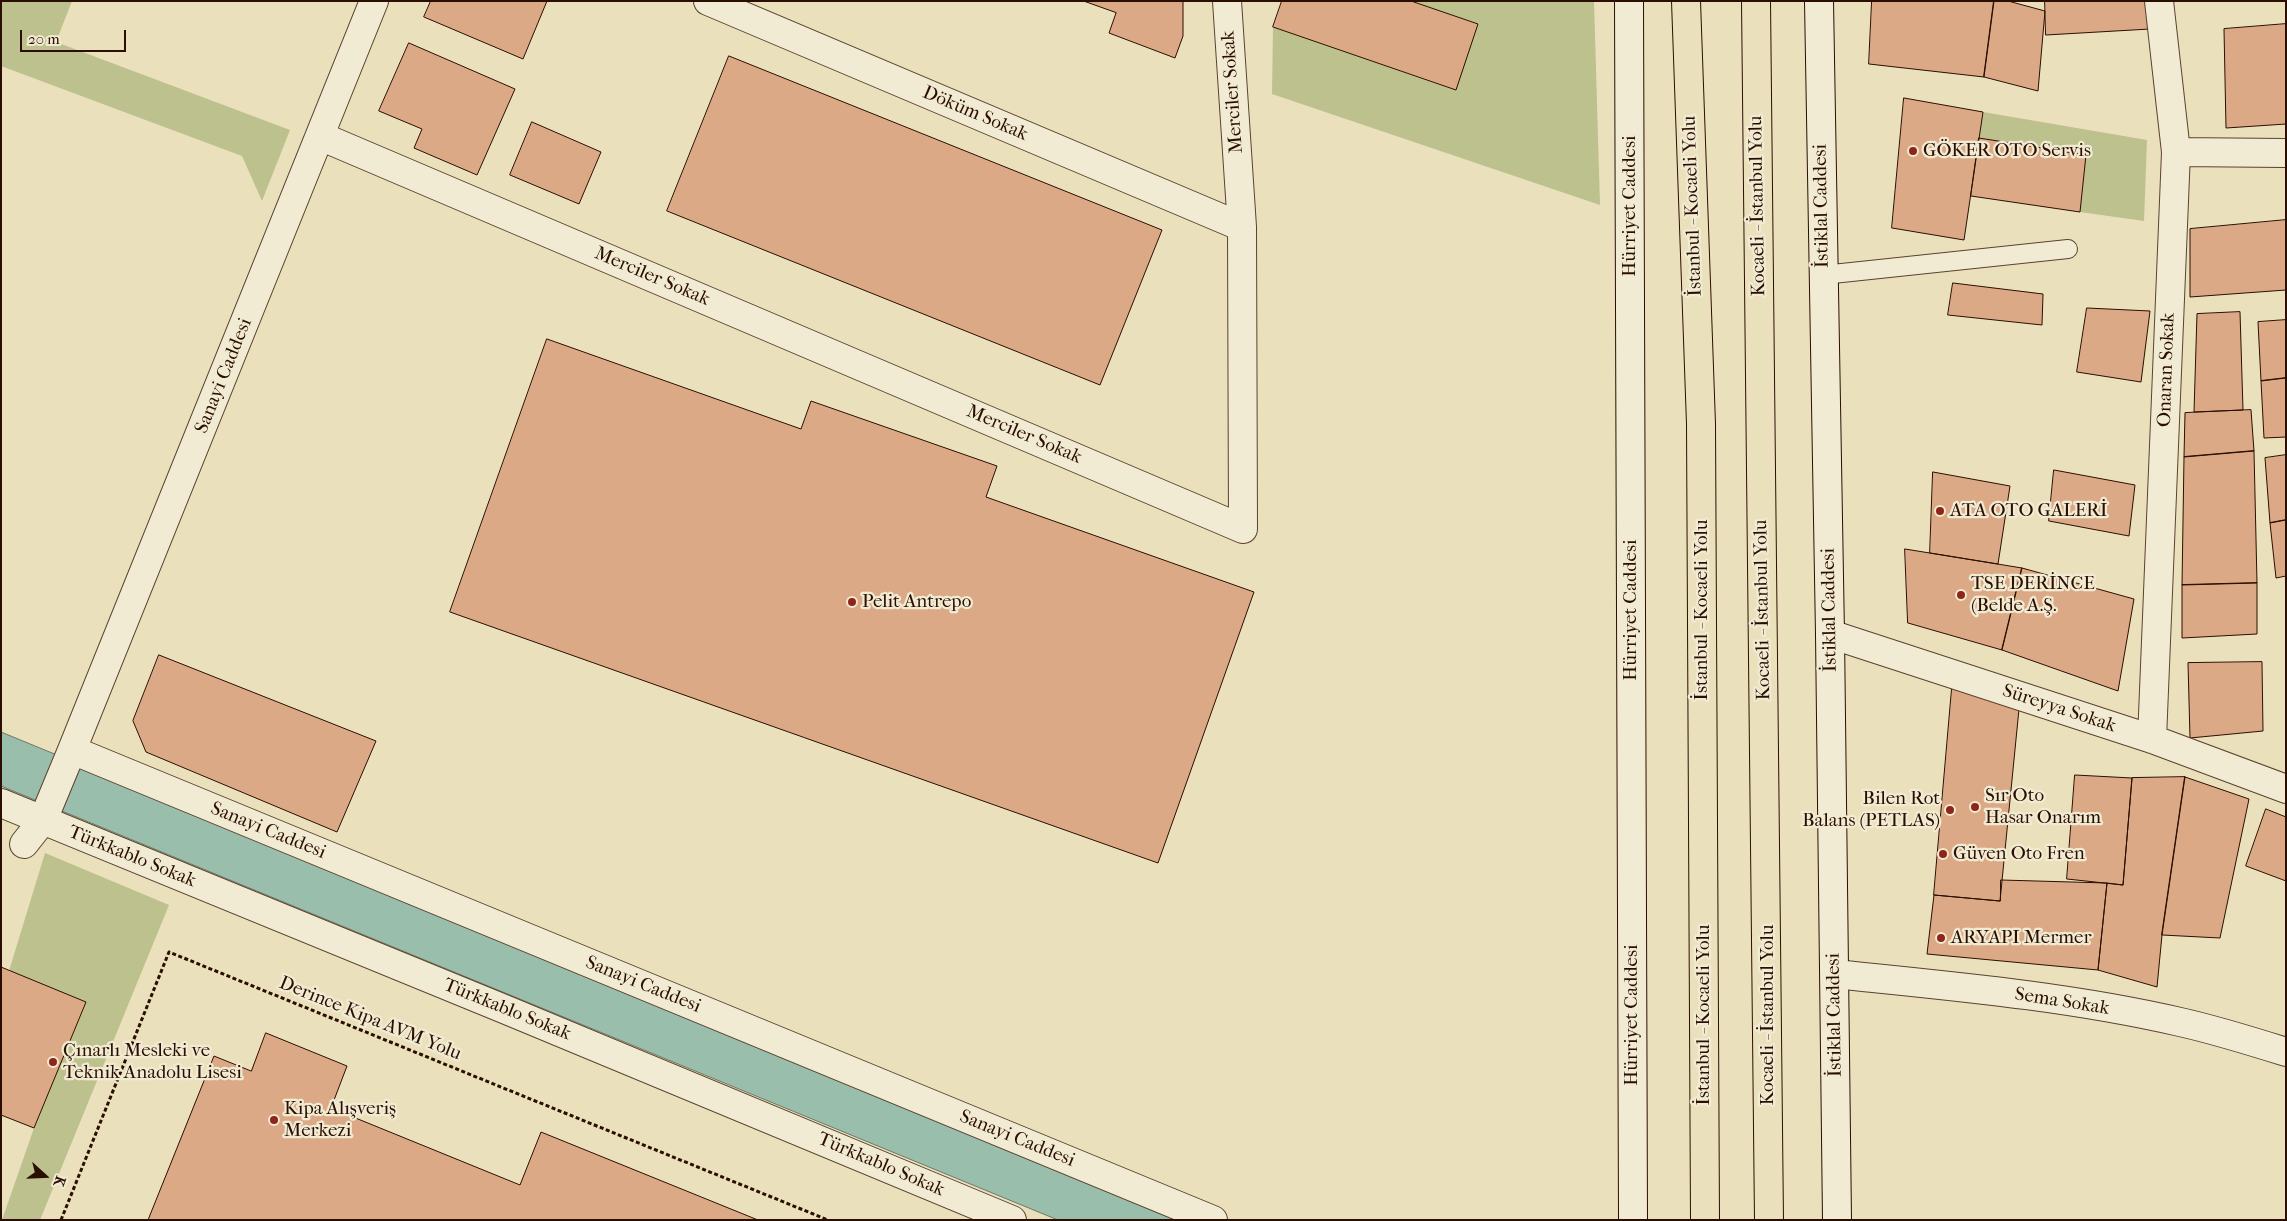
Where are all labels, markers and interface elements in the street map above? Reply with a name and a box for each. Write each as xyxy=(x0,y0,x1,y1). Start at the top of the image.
scale bar xyxy=(22,20,129,52)
text: 20 m xyxy=(28,30,60,48)
street label: Merciler Sokak xyxy=(1217,30,1249,154)
street label: Döküm Sokak xyxy=(919,82,1031,146)
street label: İstanbul - Kocaeli Yolu xyxy=(1678,115,1708,297)
street label: Kocaeli - İstanbul Yolu xyxy=(1745,115,1771,297)
street label: Hürriyet Caddesi xyxy=(1619,135,1641,277)
place label: GÖKER OTO Servis xyxy=(1923,140,2091,162)
street label: İstiklal Caddesi xyxy=(1810,144,1834,268)
marker: GÖKER OTO Servis xyxy=(1907,145,1919,157)
street label: Merciler Sokak xyxy=(591,243,713,311)
street label: Onaran Sokak xyxy=(2154,312,2180,428)
street label: Sanayi Caddesi xyxy=(191,315,257,437)
street label: Merciler Sokak xyxy=(963,401,1085,469)
place label: ATA OTO GALERİ xyxy=(1950,500,2108,522)
marker: ATA OTO GALERİ xyxy=(1934,505,1946,517)
street label: Kocaeli - İstanbul Yolu xyxy=(1750,519,1776,701)
street label: İstanbul - Kocaeli Yolu xyxy=(1691,520,1713,700)
street label: Hürriyet Caddesi xyxy=(1620,539,1642,681)
street label: İstiklal Caddesi xyxy=(1818,548,1842,672)
place label: TSE DERİNCE (Belde A.Ş. xyxy=(1971,573,2095,617)
marker: TSE DERİNCE (Belde A.Ş. xyxy=(1955,589,1967,601)
place label: Pelit Antrepo xyxy=(862,591,971,613)
marker: Pelit Antrepo xyxy=(846,596,858,608)
street label: Süreyya Sokak xyxy=(1999,680,2119,738)
place label: Sır Oto Hasar Onarım xyxy=(1985,785,2101,829)
place label: Bilen Rot Balans (PETLAS) xyxy=(1802,788,1940,832)
street label: Sanayi Caddesi xyxy=(207,798,329,864)
marker: Sır Oto Hasar Onarım xyxy=(1969,801,1981,813)
marker: Bilen Rot Balans (PETLAS) xyxy=(1944,804,1956,816)
street label: Türkkablo Sokak xyxy=(65,821,199,893)
place label: Güven Oto Fren xyxy=(1953,843,2085,865)
marker: Güven Oto Fren xyxy=(1937,848,1949,860)
street label: İstanbul - Kocaeli Yolu xyxy=(1693,925,1715,1105)
street label: Kocaeli - İstanbul Yolu xyxy=(1757,925,1779,1105)
place label: ARYAPI Mermer xyxy=(1951,927,2092,949)
marker: ARYAPI Mermer xyxy=(1935,932,1947,944)
street label: Hürriyet Caddesi xyxy=(1621,944,1643,1086)
street label: Sanayi Caddesi xyxy=(582,952,704,1018)
street label: İstiklal Caddesi xyxy=(1823,953,1847,1077)
street label: Derince Kipa AVM Yolu xyxy=(276,972,464,1066)
street label: Türkkablo Sokak xyxy=(440,974,574,1046)
street label: Sema Sokak xyxy=(2013,983,2111,1021)
place label: Çınarlı Mesleki ve Teknik Anadolu Lisesi xyxy=(63,1040,242,1084)
marker: Çınarlı Mesleki ve Teknik Anadolu Lisesi xyxy=(47,1056,59,1068)
place label: Kipa Alışveriş Merkezi xyxy=(284,1098,396,1142)
street label: Sanayi Caddesi xyxy=(956,1106,1078,1172)
marker: Kipa Alışveriş Merkezi xyxy=(268,1114,280,1126)
street label: Türkkablo Sokak xyxy=(814,1128,948,1202)
north arrow xyxy=(20,1151,70,1201)
text: K xyxy=(50,1174,69,1189)

